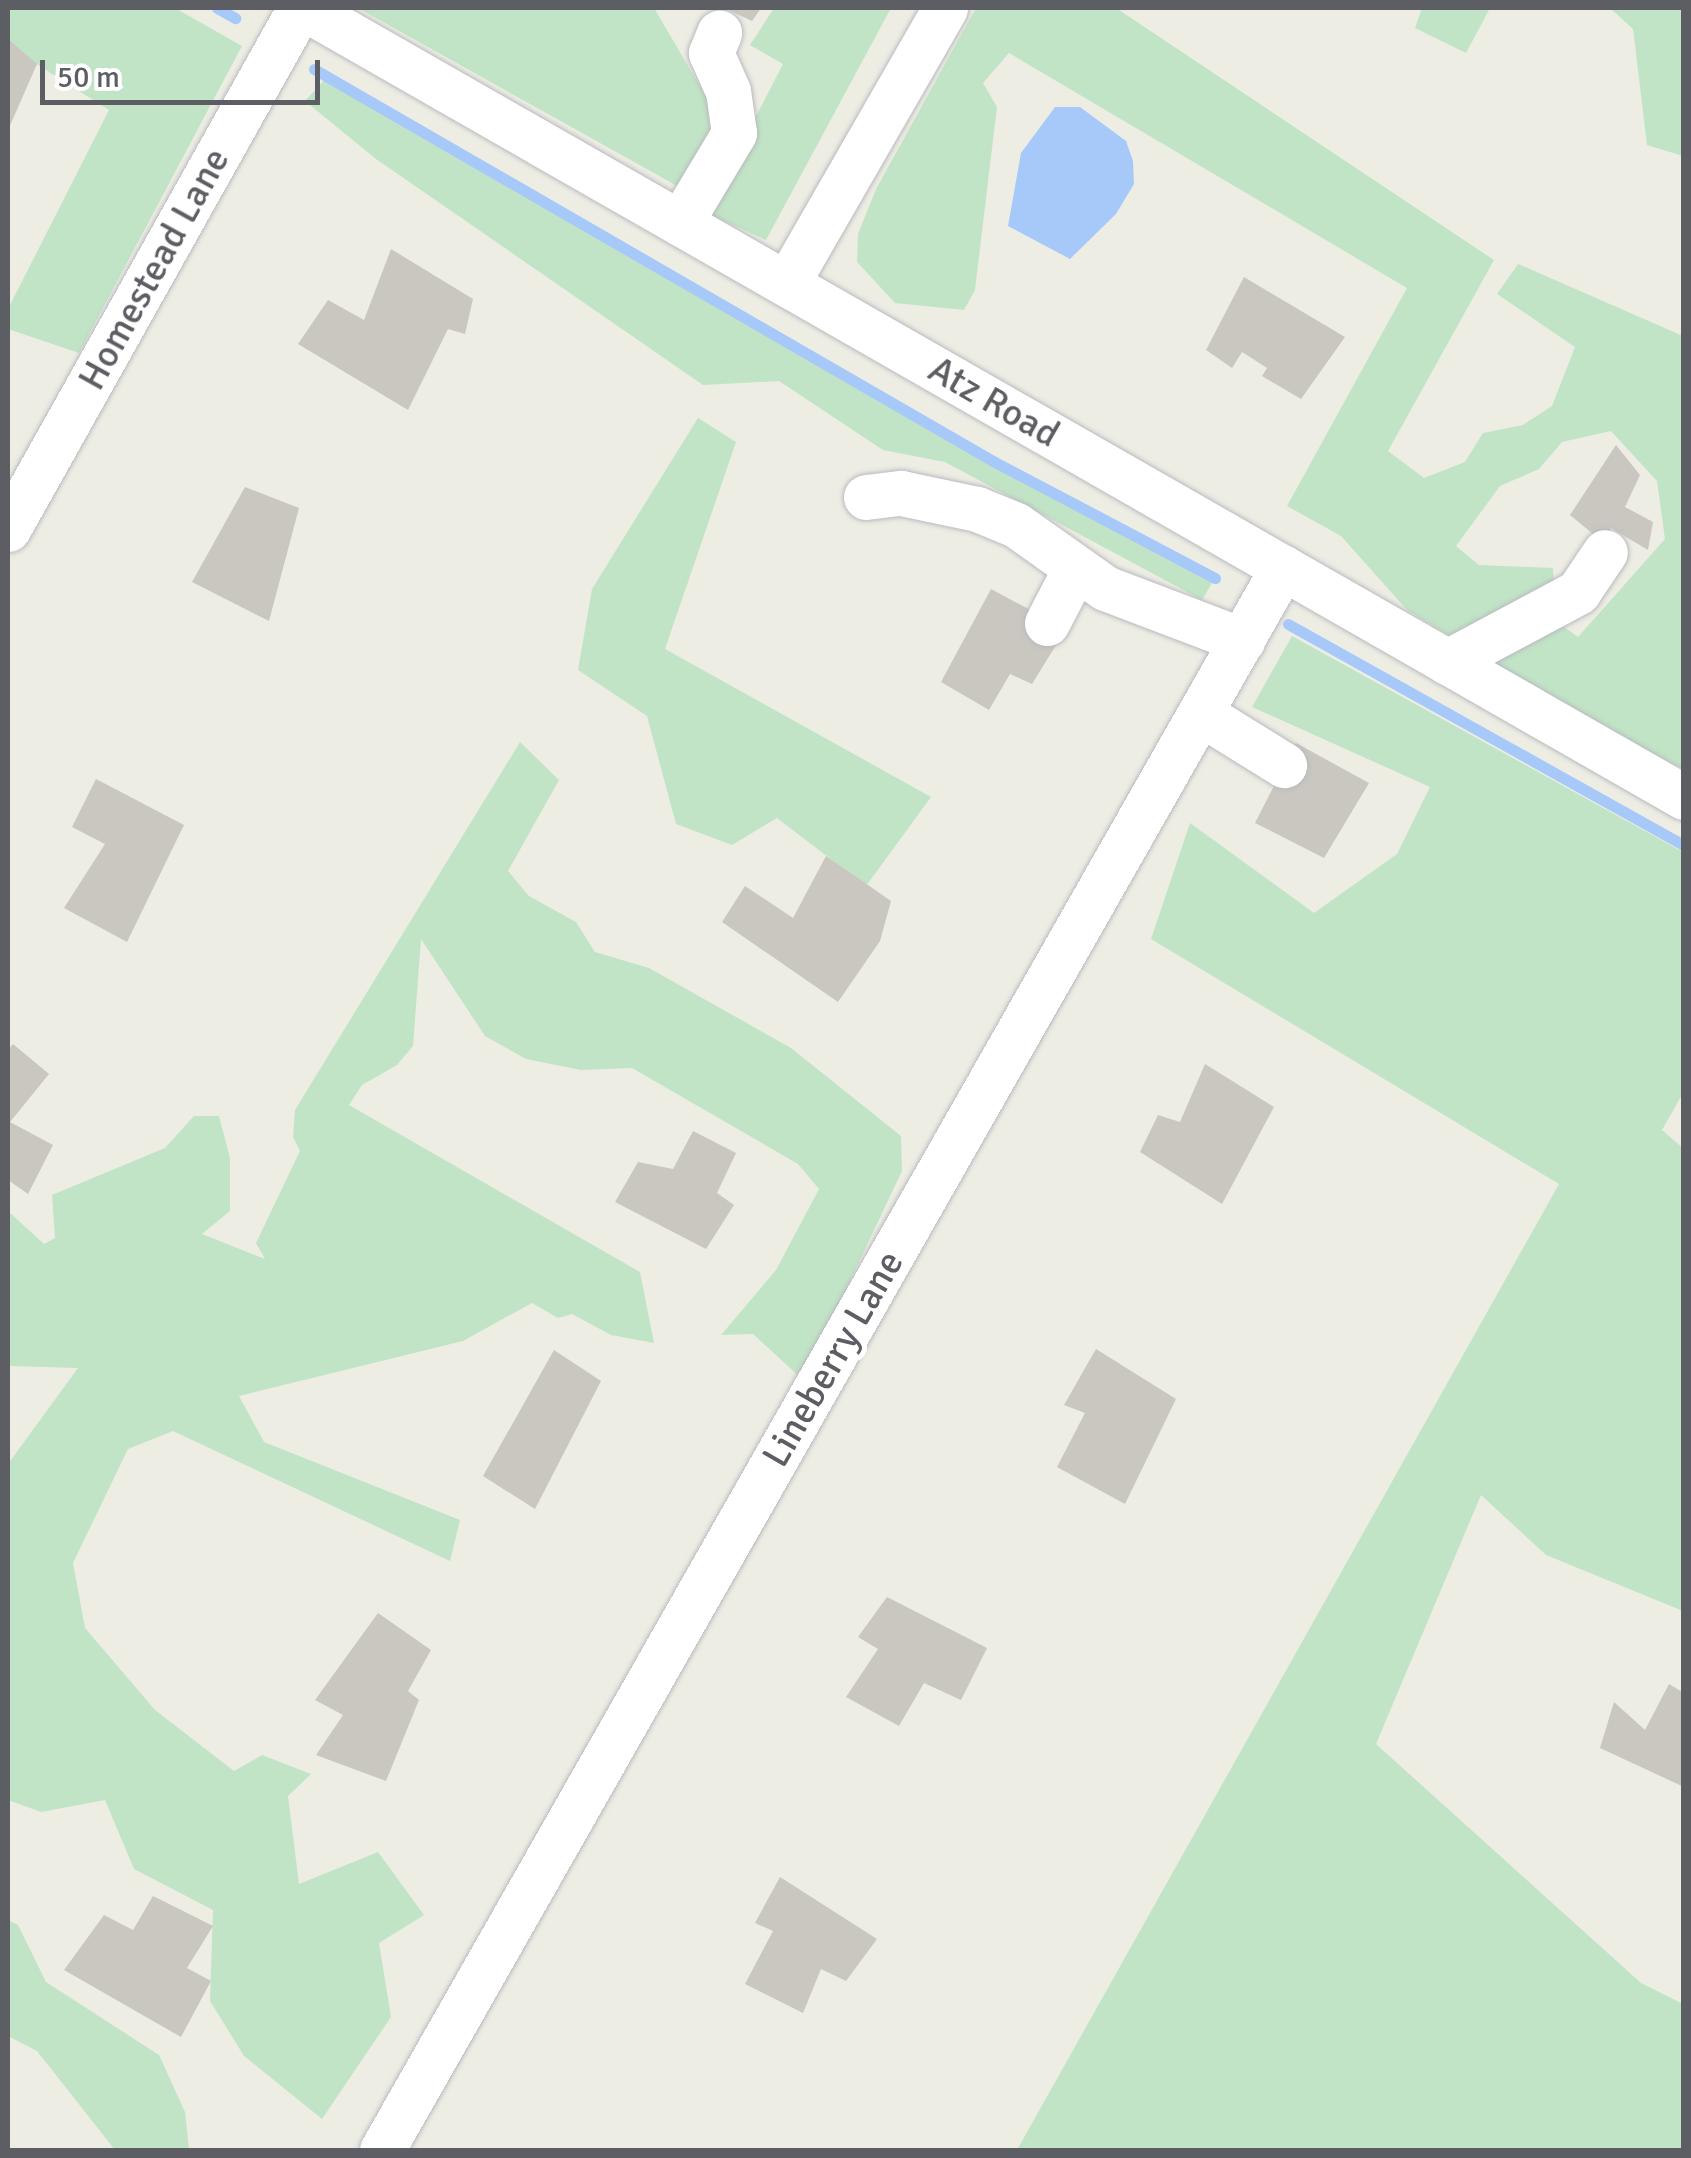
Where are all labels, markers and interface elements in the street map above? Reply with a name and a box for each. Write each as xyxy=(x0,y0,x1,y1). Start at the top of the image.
scale bar xyxy=(45,40,325,102)
text: 50 m xyxy=(57,59,120,96)
street label: Homestead Lane xyxy=(69,140,239,398)
street label: Atz Road xyxy=(921,346,1067,458)
street label: Lineberry Lane xyxy=(753,1243,913,1475)

